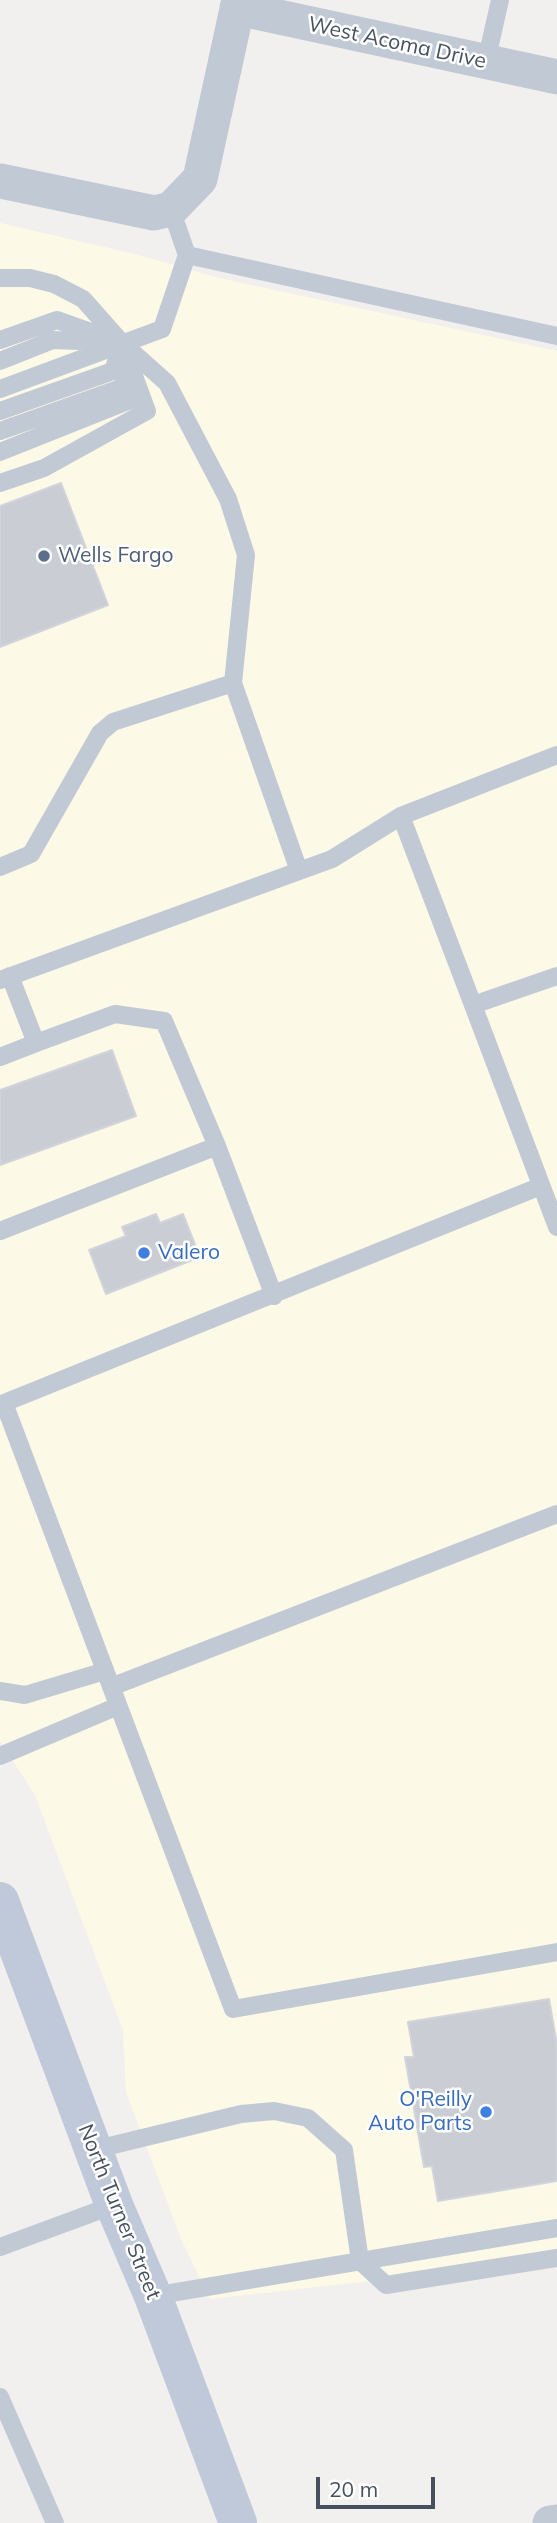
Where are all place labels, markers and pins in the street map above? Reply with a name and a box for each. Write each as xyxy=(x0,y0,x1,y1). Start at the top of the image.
place label: Wells Fargo xyxy=(58,543,174,569)
marker: Wells Fargo xyxy=(36,548,52,564)
place label: Valero xyxy=(158,1240,220,1266)
marker: Valero xyxy=(136,1245,152,1261)
place label: O'Reilly Auto Parts xyxy=(368,2087,472,2137)
marker: O'Reilly Auto Parts xyxy=(478,2104,494,2120)

